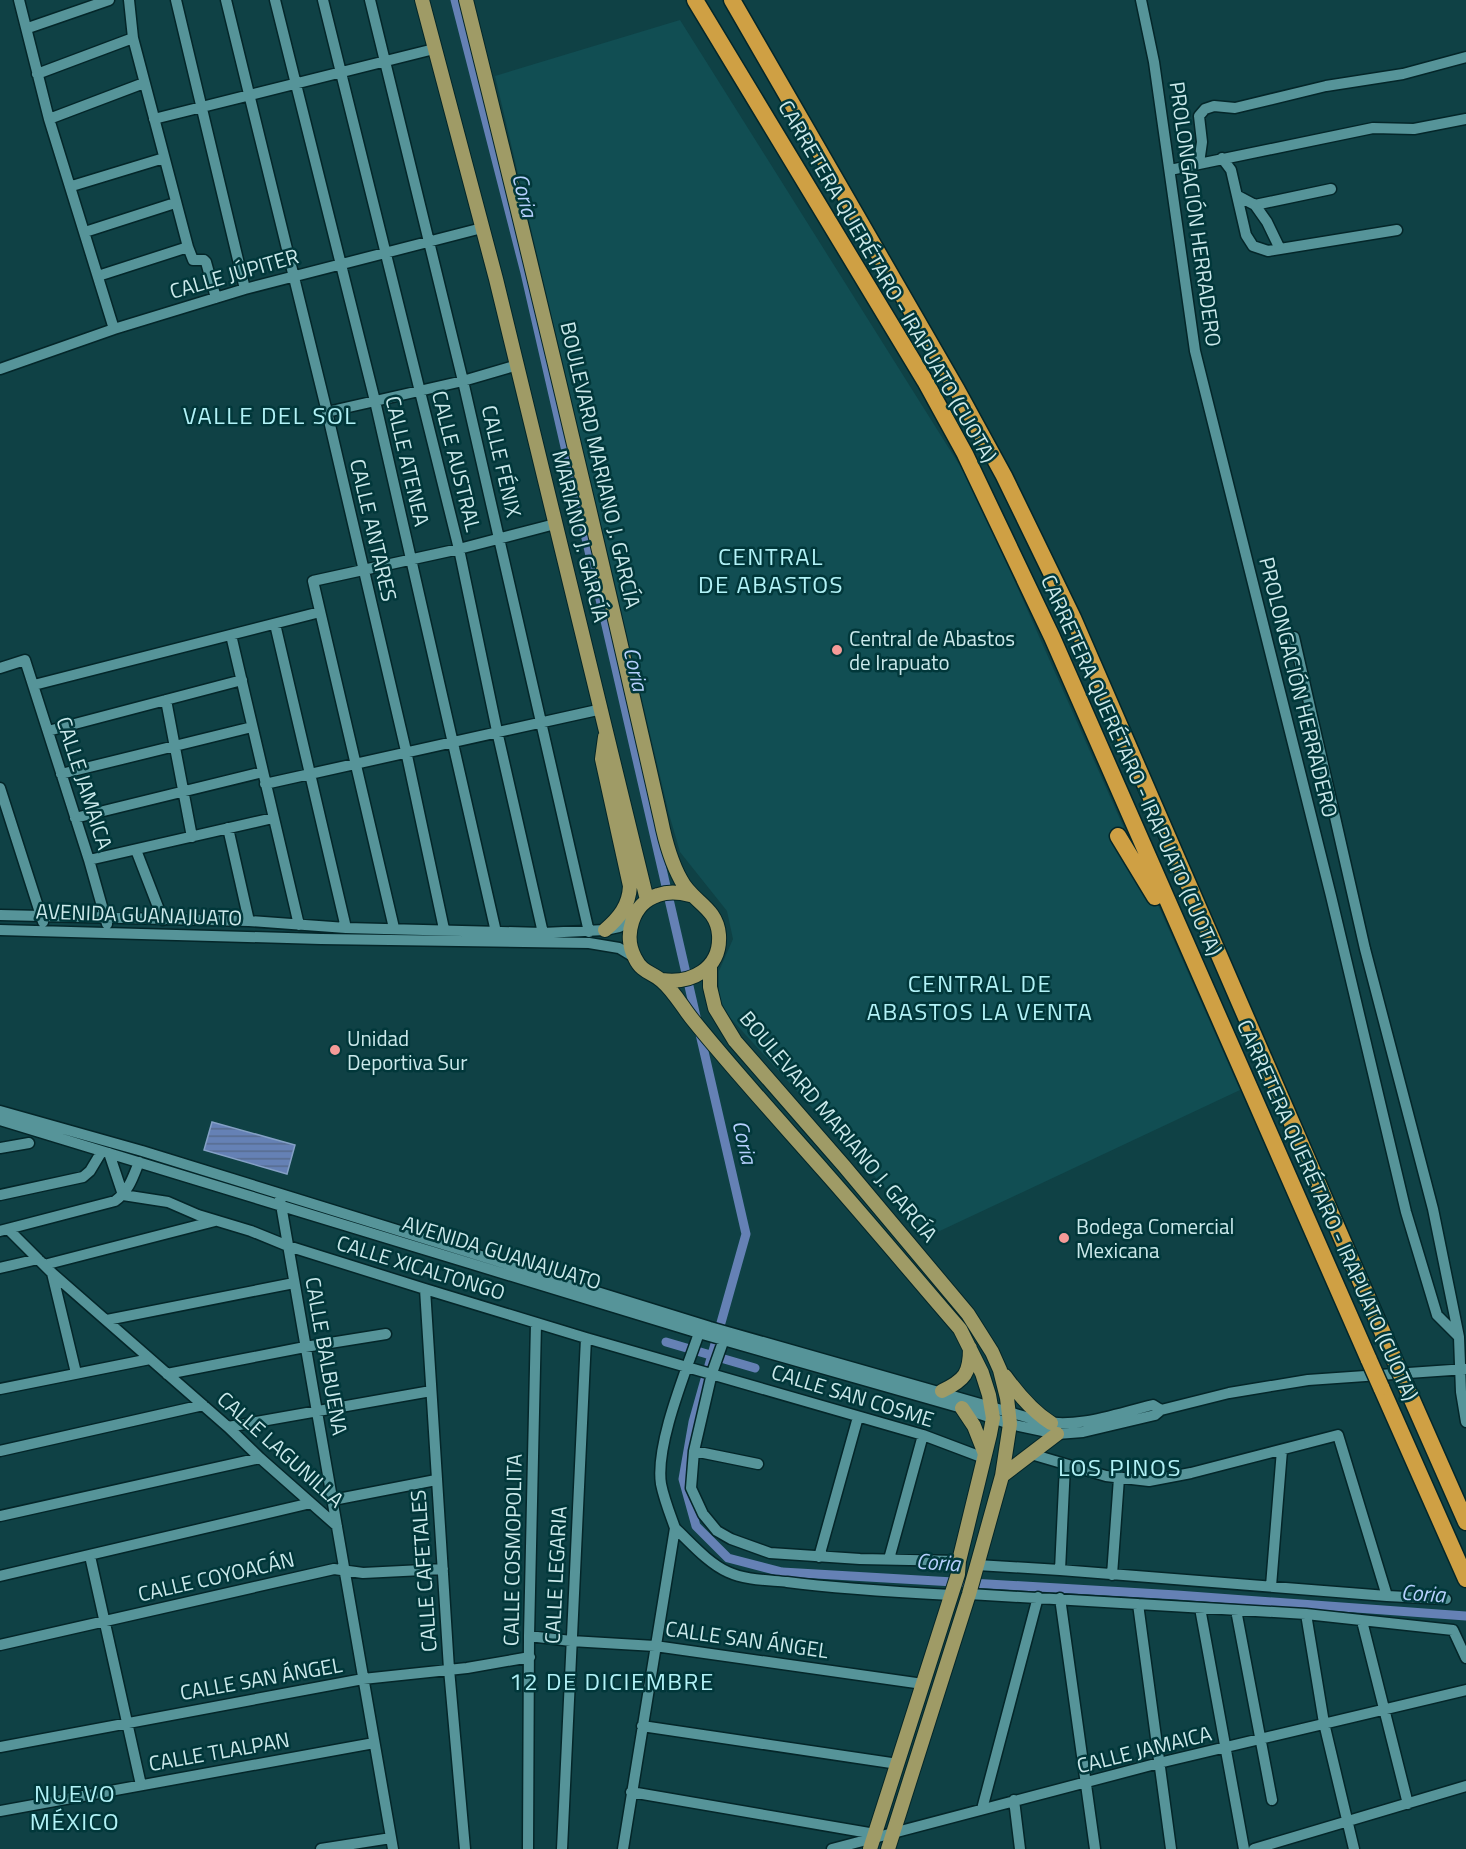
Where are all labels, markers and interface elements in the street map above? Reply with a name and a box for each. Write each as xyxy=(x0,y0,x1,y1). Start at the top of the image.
street label: PROLONGACIÓN HERRADERO xyxy=(1162,79,1230,349)
street label: CARRETERA QUERÉTARO - IRAPUATO (CUOTA) xyxy=(771,94,1005,468)
water label: Coria xyxy=(503,169,547,222)
street label: CALLE JÚPITER xyxy=(166,239,302,307)
street label: BOULEVARD MARIANO J. GARCÍA xyxy=(556,319,646,611)
street label: CALLE AUSTRAL xyxy=(424,387,490,535)
street label: CALLE ATENEA xyxy=(377,393,439,530)
district label: VALLE DEL SOL xyxy=(183,397,357,433)
street label: CALLE FÉNIX xyxy=(474,402,530,520)
street label: MARIANO J. GARCÍA xyxy=(547,447,615,625)
street label: CALLE ANTARES xyxy=(342,456,406,604)
district label: CENTRAL DE ABASTOS xyxy=(698,538,844,602)
street label: PROLONGACIÓN HERRADERO xyxy=(1251,553,1347,821)
street label: CARRETERA QUERÉTARO - IRAPUATO (CUOTA) xyxy=(1033,569,1231,961)
place label: Central de Abastos de Irapuato xyxy=(849,622,1015,678)
marker: Central de Abastos de Irapuato xyxy=(830,643,844,657)
water label: Coria xyxy=(614,644,658,696)
street label: CALLE JAMAICA xyxy=(48,712,122,854)
street label: AVENIDA GUANAJUATO xyxy=(35,894,243,934)
district label: CENTRAL DE ABASTOS LA VENTA xyxy=(867,965,1093,1029)
street label: BOULEVARD MARIANO J. GARCÍA xyxy=(732,1003,946,1249)
street label: CARRETERA QUERÉTARO - IRAPUATO (CUOTA) xyxy=(1229,1014,1427,1406)
place label: Unidad Deportiva Sur xyxy=(347,1022,467,1078)
marker: Unidad Deportiva Sur xyxy=(328,1043,342,1057)
water label: Coria xyxy=(723,1117,767,1169)
street label: AVENIDA GUANAJUATO xyxy=(399,1207,605,1297)
place label: Bodega Comercial Mexicana xyxy=(1076,1210,1234,1266)
street label: CALLE XICALTONGO xyxy=(333,1226,509,1308)
marker: Bodega Comercial Mexicana xyxy=(1057,1231,1071,1245)
street label: CALLE BALBUENA xyxy=(297,1274,357,1438)
street label: CALLE SAN COSME xyxy=(768,1355,938,1435)
street label: CALLE LAGUNILLA xyxy=(210,1383,352,1515)
district label: LOS PINOS xyxy=(1058,1449,1182,1485)
street label: CALLE COSMOPOLITA xyxy=(494,1453,530,1646)
street label: CALLE CAFETALES xyxy=(401,1489,445,1653)
street label: CALLE LEGARIA xyxy=(535,1505,575,1645)
street label: CALLE COYOACÁN xyxy=(135,1542,297,1610)
water label: Coria xyxy=(915,1543,963,1581)
water label: Coria xyxy=(1400,1574,1448,1612)
street label: CALLE SAN ÁNGEL xyxy=(664,1612,830,1666)
street label: CALLE SAN ÁNGEL xyxy=(177,1648,345,1708)
district label: 12 DE DICIEMBRE xyxy=(509,1663,715,1699)
street label: CALLE JAMAICA xyxy=(1073,1717,1215,1781)
street label: CALLE TLALPAN xyxy=(146,1723,292,1779)
district label: NUEVO MÉXICO xyxy=(30,1775,120,1839)

